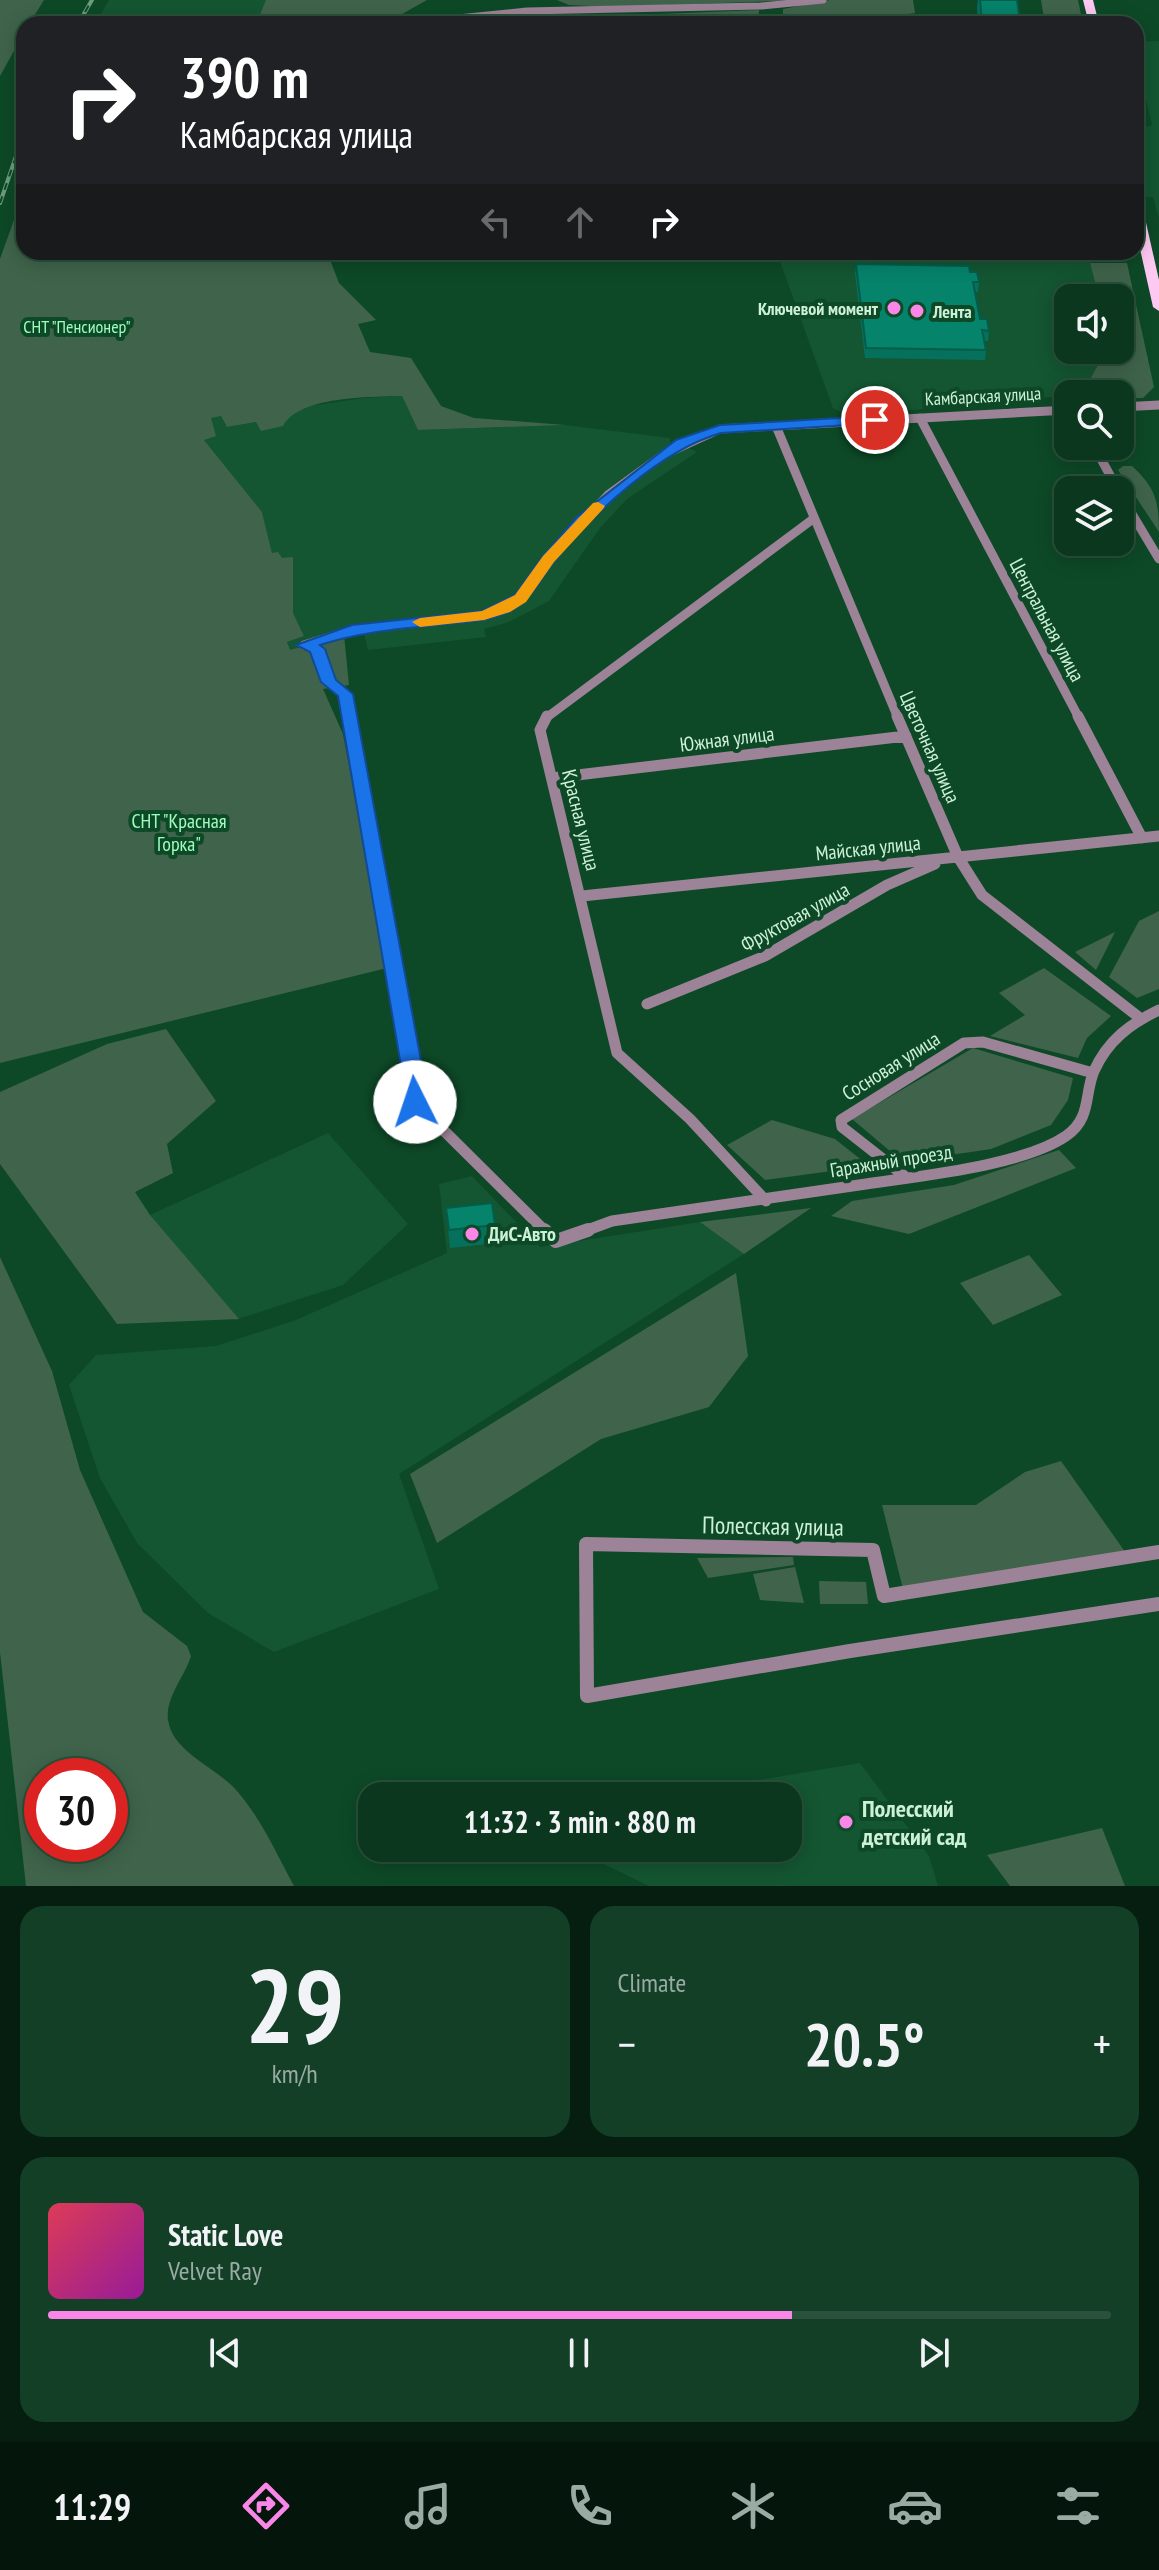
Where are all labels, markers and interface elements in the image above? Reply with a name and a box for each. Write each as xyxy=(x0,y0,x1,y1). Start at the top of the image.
text: 390 m xyxy=(180,41,309,113)
icon: right xyxy=(48,48,152,152)
text: Камбарская улица xyxy=(180,111,413,158)
icon: left xyxy=(474,200,518,244)
icon: ahead xyxy=(558,200,602,244)
icon: right xyxy=(642,200,686,244)
map controls xyxy=(1054,284,1134,556)
button: sound xyxy=(1054,284,1134,364)
place label: Ключевой момент xyxy=(758,297,879,320)
marker: Ключевой момент xyxy=(885,299,903,317)
place label: Лента xyxy=(932,300,972,323)
marker: Лента xyxy=(908,302,926,320)
park label: СНТ "Пенсионер" xyxy=(23,315,131,338)
button: search xyxy=(1054,380,1134,460)
street label: Камбарская улица xyxy=(924,381,1042,411)
pin xyxy=(841,386,909,454)
icon: arrive xyxy=(853,398,897,442)
button: layers xyxy=(1054,476,1134,556)
street label: Центральная улица xyxy=(1004,554,1090,686)
street label: Цветочная улица xyxy=(894,687,966,807)
street label: Южная улица xyxy=(678,720,776,758)
street label: Красная улица xyxy=(556,767,606,873)
park label: СНТ "Красная Горка" xyxy=(131,808,227,857)
street label: Майская улица xyxy=(814,830,922,866)
street label: Фруктовая улица xyxy=(736,876,854,958)
street label: Сосновая улица xyxy=(837,1026,945,1106)
position arrow xyxy=(373,1060,457,1144)
street label: Гаражный проезд xyxy=(828,1138,954,1183)
place label: ДиС-Авто xyxy=(488,1221,556,1247)
marker: ДиС-Авто xyxy=(463,1225,481,1243)
street label: Полесская улица xyxy=(702,1509,844,1543)
speed limit sign: 30 xyxy=(24,1758,128,1862)
place label: Полесский детский сад xyxy=(861,1793,967,1852)
text: 11:32 · 3 min · 880 m xyxy=(464,1802,696,1841)
marker: Полесский детский сад xyxy=(837,1813,855,1831)
text: 29 xyxy=(245,1937,344,2072)
text: Climate xyxy=(618,1966,686,1999)
text: 20.5° xyxy=(804,2005,925,2083)
text: − xyxy=(618,2015,636,2072)
text: + xyxy=(1093,2015,1111,2072)
text: km/h xyxy=(272,2057,318,2090)
text: Static Love xyxy=(168,2215,283,2254)
text: Velvet Ray xyxy=(168,2254,262,2287)
icon: previous xyxy=(203,2331,247,2375)
icon: pause xyxy=(557,2331,601,2375)
icon: next xyxy=(912,2331,956,2375)
icon: directions xyxy=(238,2478,294,2534)
icon: music xyxy=(400,2478,456,2534)
icon: phone xyxy=(562,2478,618,2534)
icon: climate xyxy=(725,2478,781,2534)
icon: car xyxy=(887,2478,943,2534)
icon: filters xyxy=(1050,2478,1106,2534)
text: 11:29 xyxy=(53,2483,131,2530)

